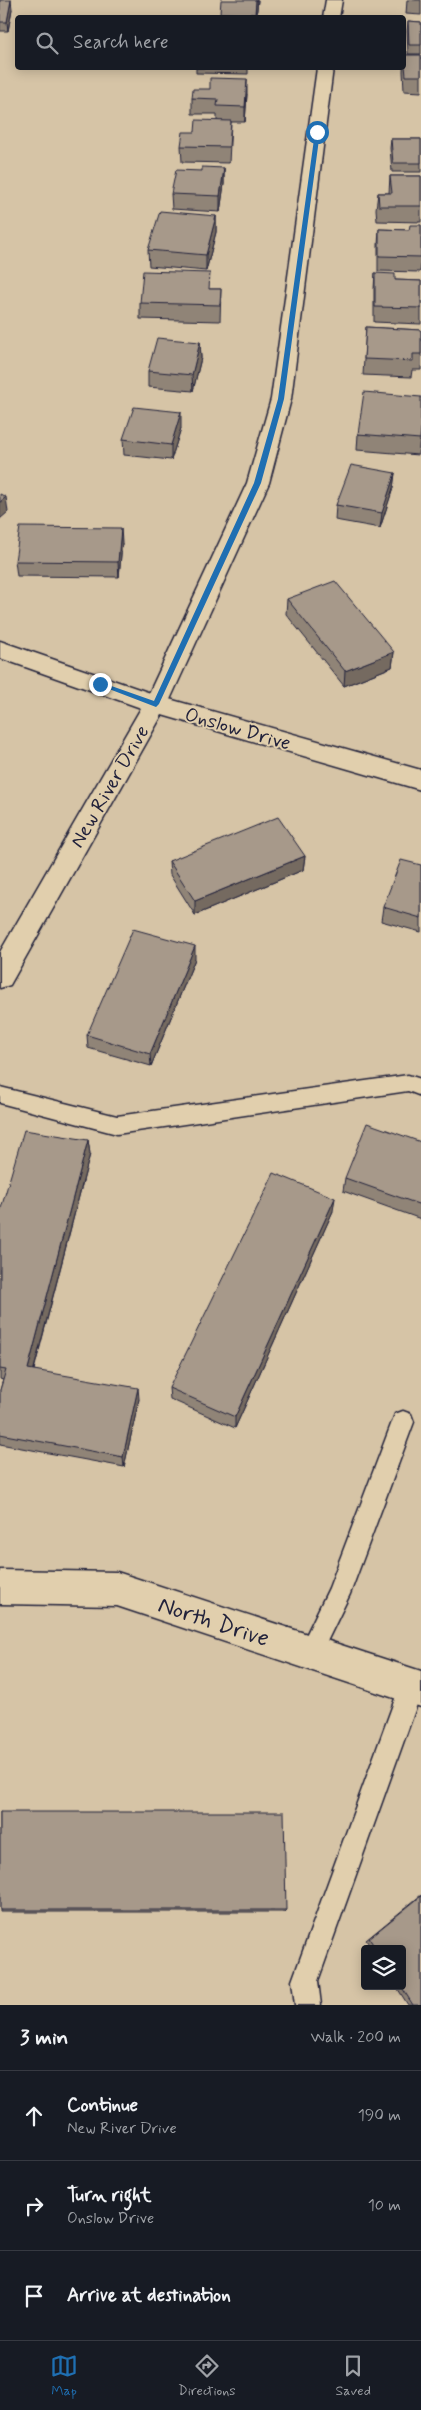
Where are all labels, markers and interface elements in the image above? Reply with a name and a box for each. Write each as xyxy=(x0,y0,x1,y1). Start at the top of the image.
search box xyxy=(15,15,406,70)
icon: search xyxy=(33,29,61,57)
text: Search here xyxy=(73,30,169,55)
route start xyxy=(306,121,329,144)
route end xyxy=(89,673,112,696)
street label: Onslow Drive xyxy=(181,701,294,757)
street label: New River Drive xyxy=(64,721,156,853)
street label: North Drive xyxy=(154,1590,273,1655)
map controls xyxy=(361,1945,406,1990)
button: layers xyxy=(361,1945,406,1990)
text: 3 min xyxy=(20,2024,68,2052)
text: Walk · 200 m xyxy=(310,2027,401,2048)
text: Continue xyxy=(67,2093,138,2118)
icon: ahead xyxy=(20,2102,48,2130)
text: 190 m xyxy=(358,2105,401,2126)
text: New River Drive xyxy=(67,2118,177,2139)
text: Turn right xyxy=(67,2183,151,2208)
icon: right xyxy=(20,2192,48,2220)
text: 10 m xyxy=(368,2195,401,2216)
text: Onslow Drive xyxy=(67,2208,154,2229)
icon: arrive xyxy=(20,2282,48,2310)
text: Arrive at destination xyxy=(67,2283,231,2308)
tab: Map xyxy=(50,2352,78,2400)
tab: Directions xyxy=(178,2352,236,2400)
tab: Saved xyxy=(336,2352,371,2400)

